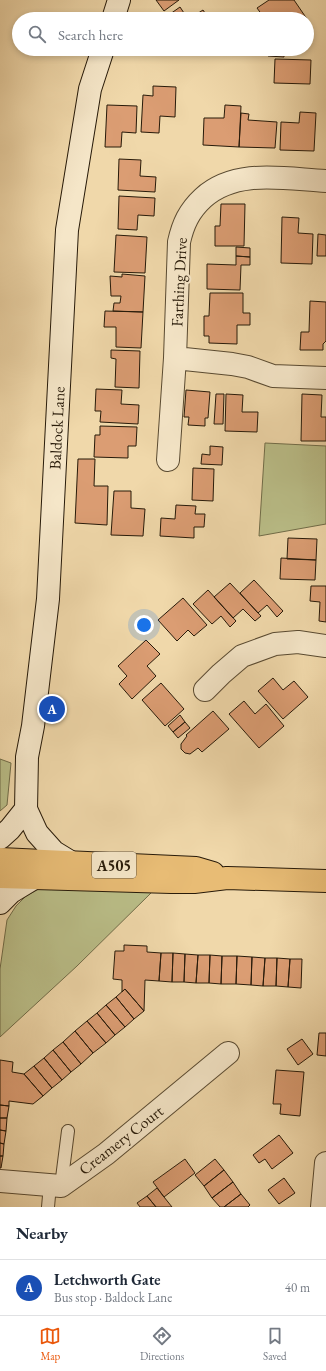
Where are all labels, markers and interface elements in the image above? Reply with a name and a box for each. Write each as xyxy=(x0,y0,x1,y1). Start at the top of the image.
search box xyxy=(12,12,314,56)
icon: search xyxy=(26,23,48,45)
text: Search here xyxy=(58,25,123,44)
street label: Farthing Drive xyxy=(166,237,192,327)
street label: Baldock Lane xyxy=(44,386,70,470)
your location xyxy=(134,615,154,635)
pin: A xyxy=(39,694,65,724)
road number: A505 xyxy=(92,852,136,878)
street label: Creamery Court xyxy=(74,1100,168,1180)
text: Nearby xyxy=(16,1222,68,1244)
text: Letchworth Gate xyxy=(54,1270,161,1289)
text: A xyxy=(24,1279,34,1296)
text: 40 m xyxy=(285,1279,310,1296)
text: Bus stop · Baldock Lane xyxy=(54,1289,172,1306)
tab: Map xyxy=(39,1325,61,1363)
tab: Directions xyxy=(140,1325,184,1363)
tab: Saved xyxy=(263,1325,287,1363)

